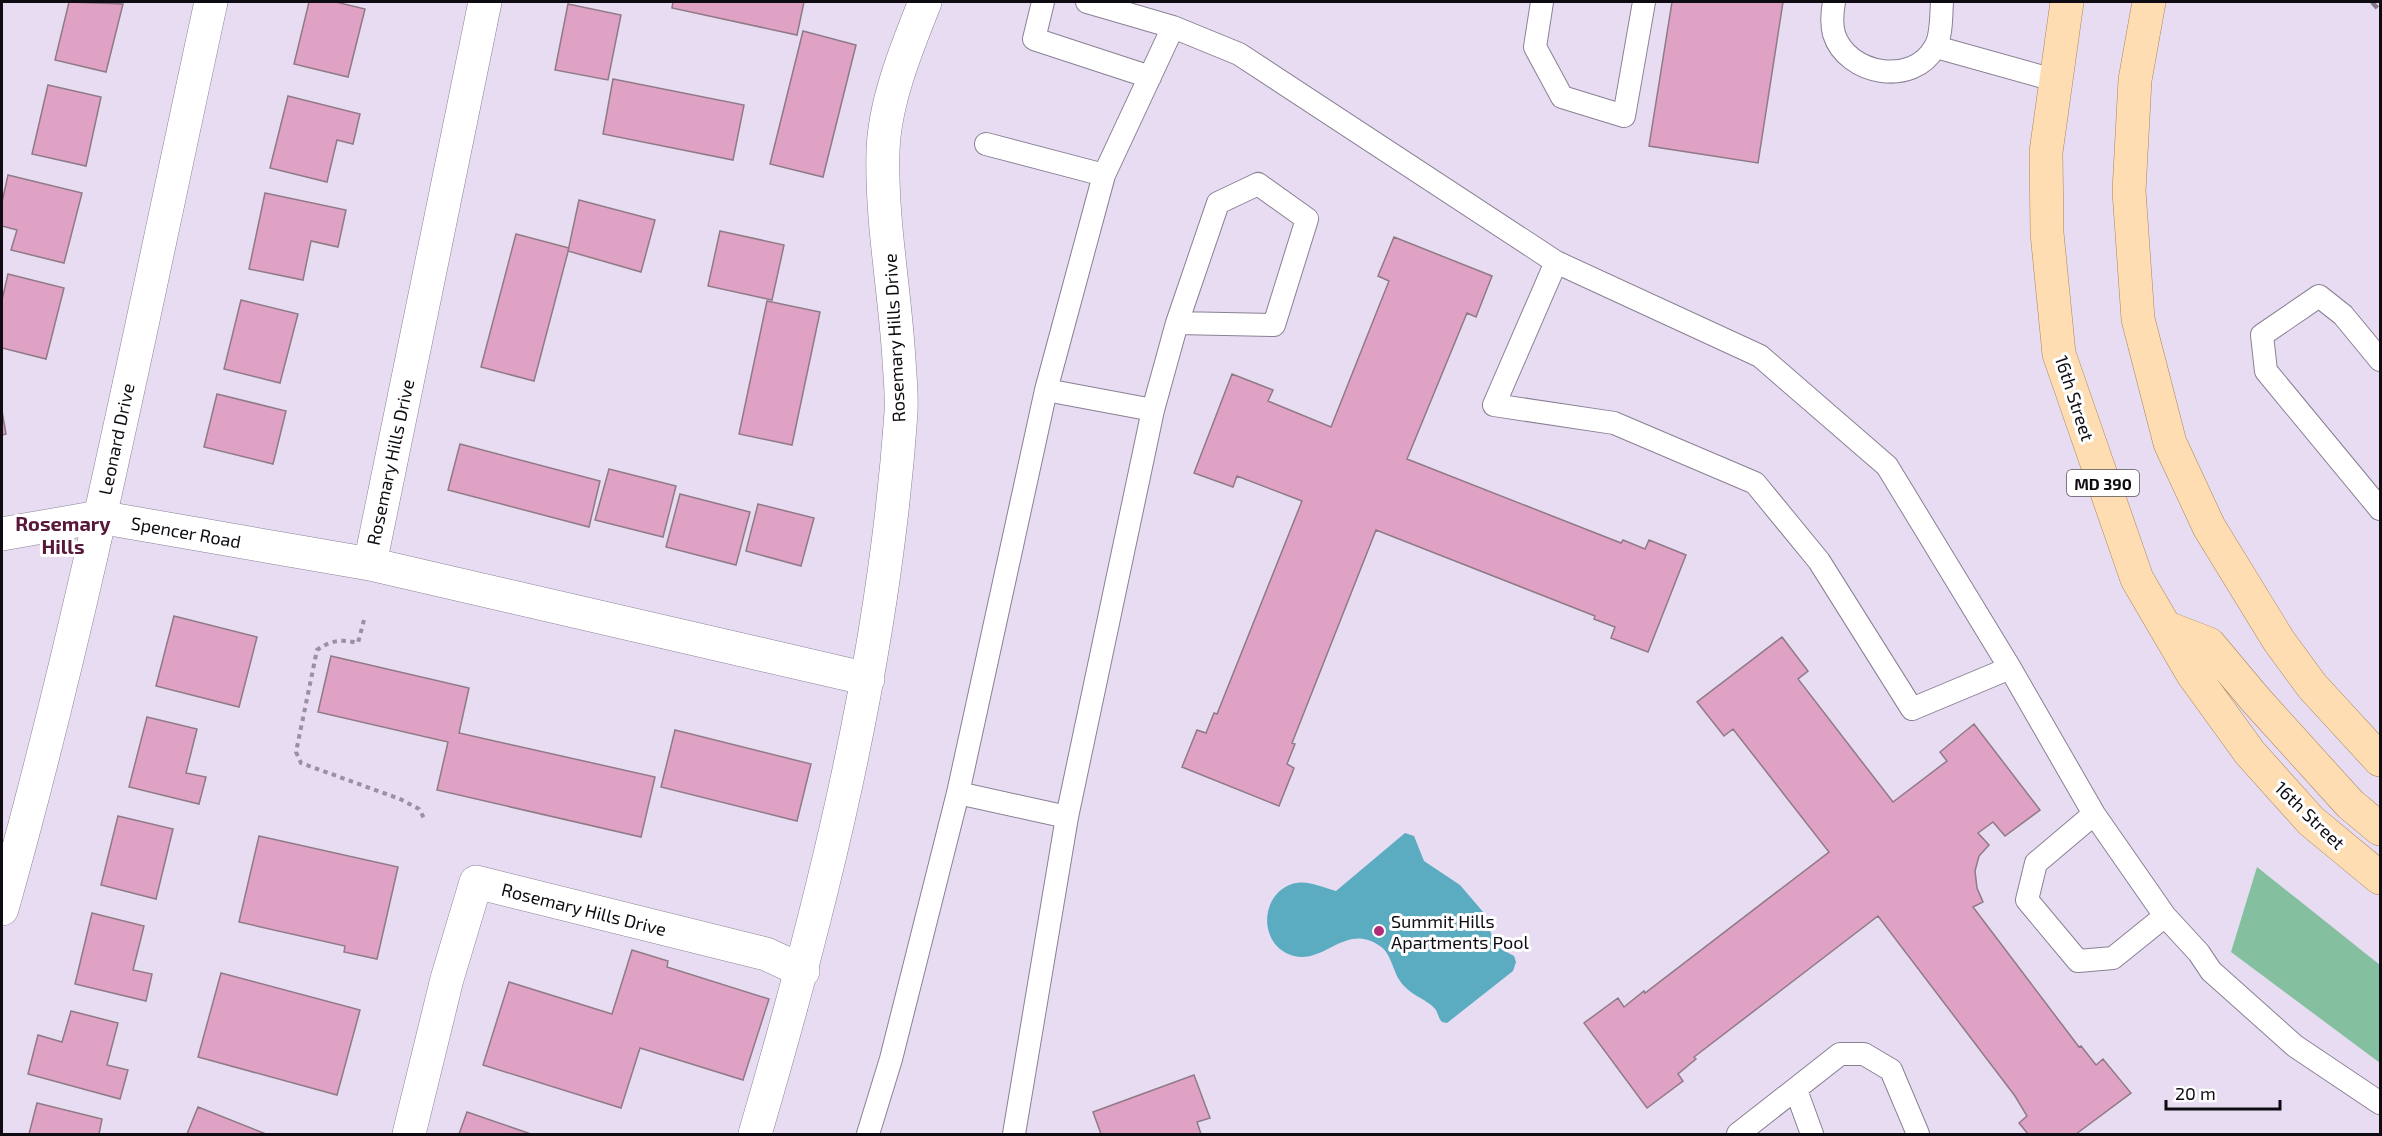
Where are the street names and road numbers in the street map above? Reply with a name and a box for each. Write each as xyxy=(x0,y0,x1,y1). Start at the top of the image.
street label: Rosemary Hills Drive xyxy=(879,253,909,423)
street label: 16th Street xyxy=(2051,352,2099,444)
street label: Rosemary Hills Drive xyxy=(362,377,418,547)
street label: Leonard Drive xyxy=(93,381,139,497)
road number: MD 390 xyxy=(2067,470,2139,496)
street label: Spencer Road xyxy=(129,512,243,552)
street label: 16th Street xyxy=(2270,776,2350,854)
street label: Rosemary Hills Drive xyxy=(499,878,669,940)

